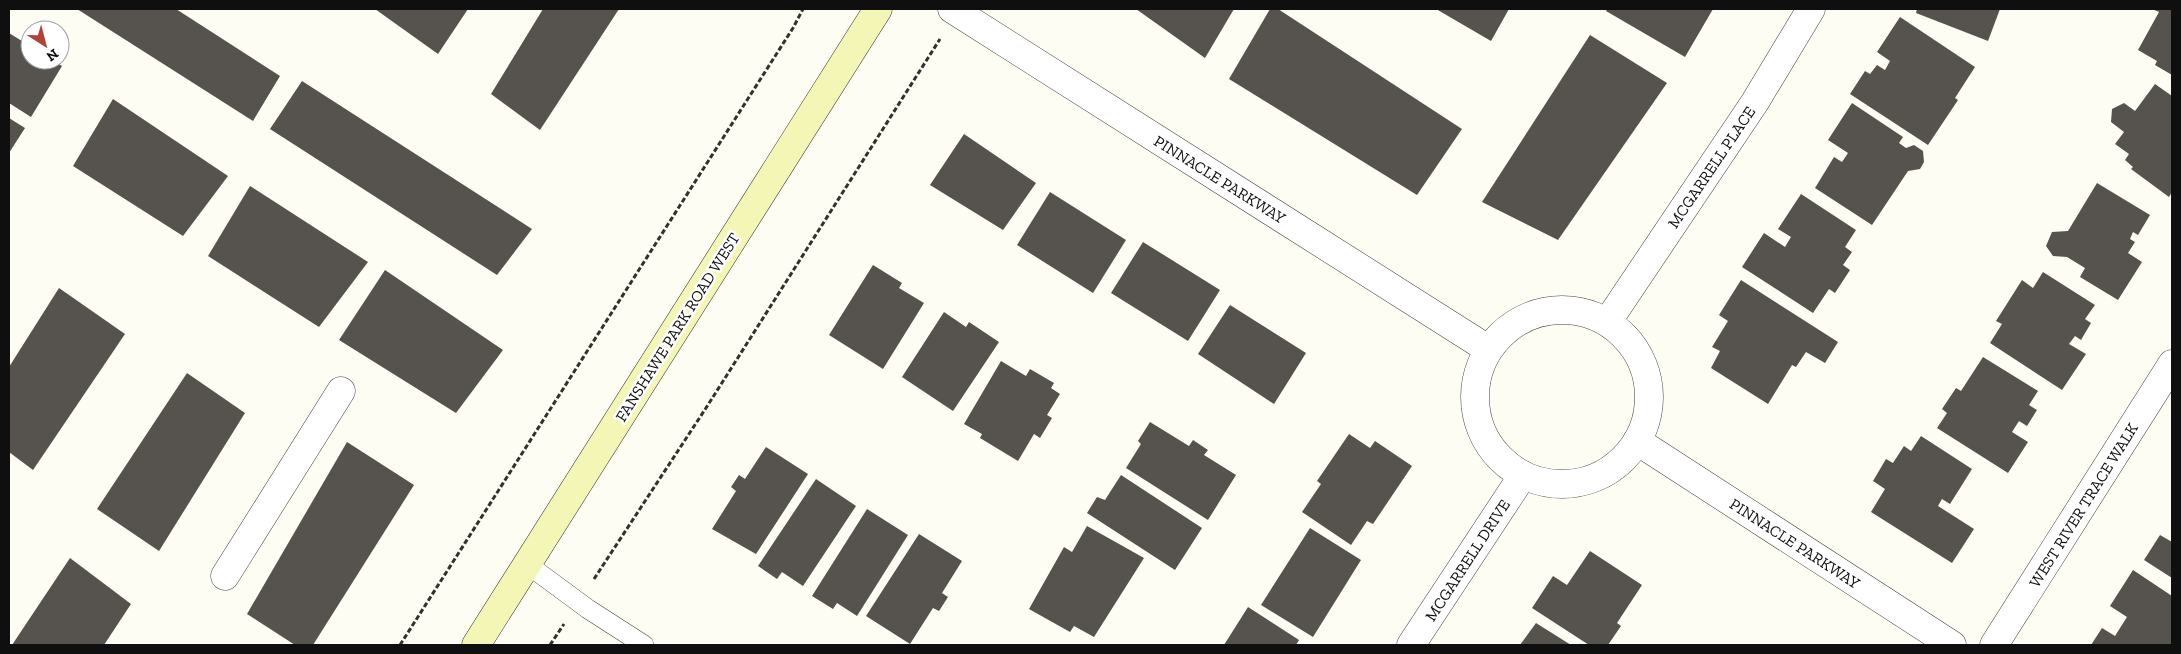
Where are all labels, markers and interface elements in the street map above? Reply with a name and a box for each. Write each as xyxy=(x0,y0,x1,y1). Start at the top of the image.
north arrow xyxy=(20,20,70,70)
text: N xyxy=(43,45,62,65)
street label: MCGARRELL PLACE xyxy=(1664,103,1759,232)
street label: PINNACLE PARKWAY xyxy=(1150,131,1289,228)
street label: FANSHAWE PARK ROAD WEST xyxy=(611,229,744,425)
street label: WEST RIVER TRACE WALK xyxy=(2025,419,2142,591)
street label: PINNACLE PARKWAY xyxy=(1726,494,1864,593)
street label: MCGARRELL DRIVE xyxy=(1421,496,1514,625)

